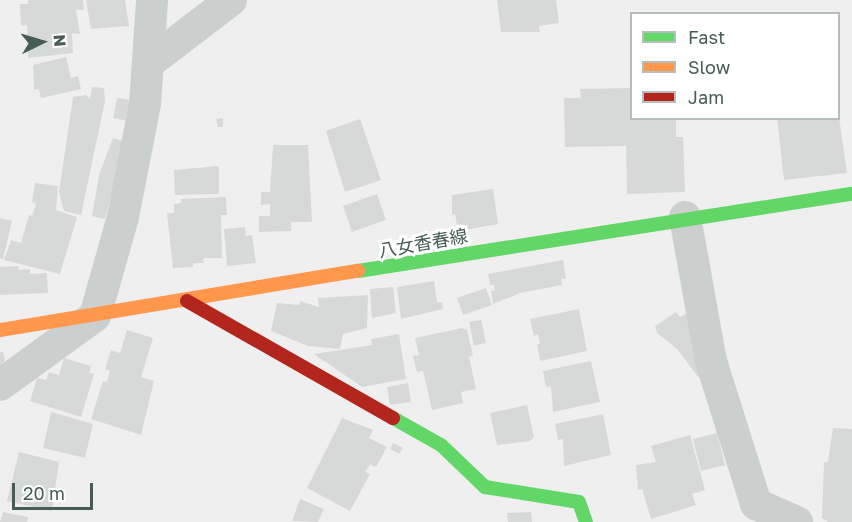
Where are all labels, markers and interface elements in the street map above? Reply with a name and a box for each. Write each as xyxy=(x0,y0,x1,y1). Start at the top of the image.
north arrow xyxy=(12,12,72,72)
legend xyxy=(630,12,840,120)
text: Fast xyxy=(688,26,725,48)
text: N xyxy=(49,33,70,47)
text: Slow xyxy=(688,56,730,78)
text: Jam xyxy=(688,86,724,108)
street label: 八女香春線 xyxy=(377,225,469,261)
scale bar xyxy=(15,471,96,509)
text: 20 m xyxy=(23,482,65,504)

